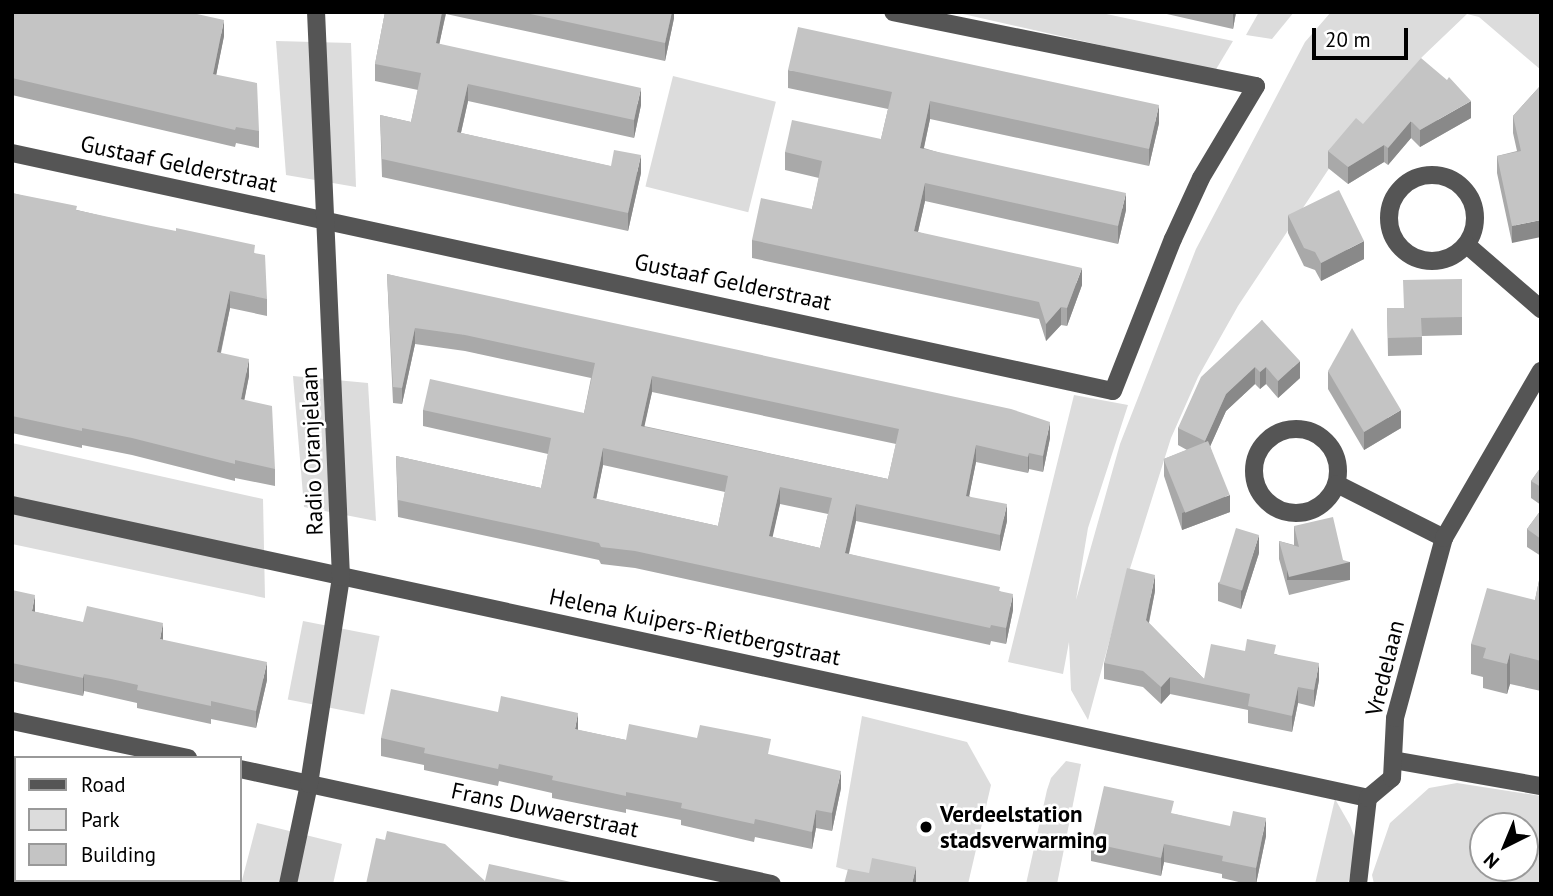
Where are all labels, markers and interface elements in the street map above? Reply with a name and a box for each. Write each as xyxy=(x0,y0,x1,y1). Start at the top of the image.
scale bar xyxy=(1315,14,1411,58)
text: 20 m xyxy=(1325,26,1371,53)
street label: Gustaaf Gelderstraat xyxy=(78,130,280,198)
street label: Gustaaf Gelderstraat xyxy=(632,248,834,316)
street label: Radio Oranjelaan xyxy=(295,366,329,536)
street label: Helena Kuipers-Rietbergstraat xyxy=(547,583,843,671)
street label: Vredelaan xyxy=(1360,617,1410,719)
legend xyxy=(14,756,242,882)
text: Road xyxy=(81,771,125,798)
street label: Frans Duwaerstraat xyxy=(449,777,641,843)
place label: Verdeelstation stadsverwarming xyxy=(940,800,1107,854)
text: Park xyxy=(81,806,120,833)
north arrow xyxy=(1469,812,1539,882)
marker: Verdeelstation stadsverwarming xyxy=(918,819,934,835)
text: Building xyxy=(81,841,156,868)
text: N xyxy=(1478,848,1504,874)

